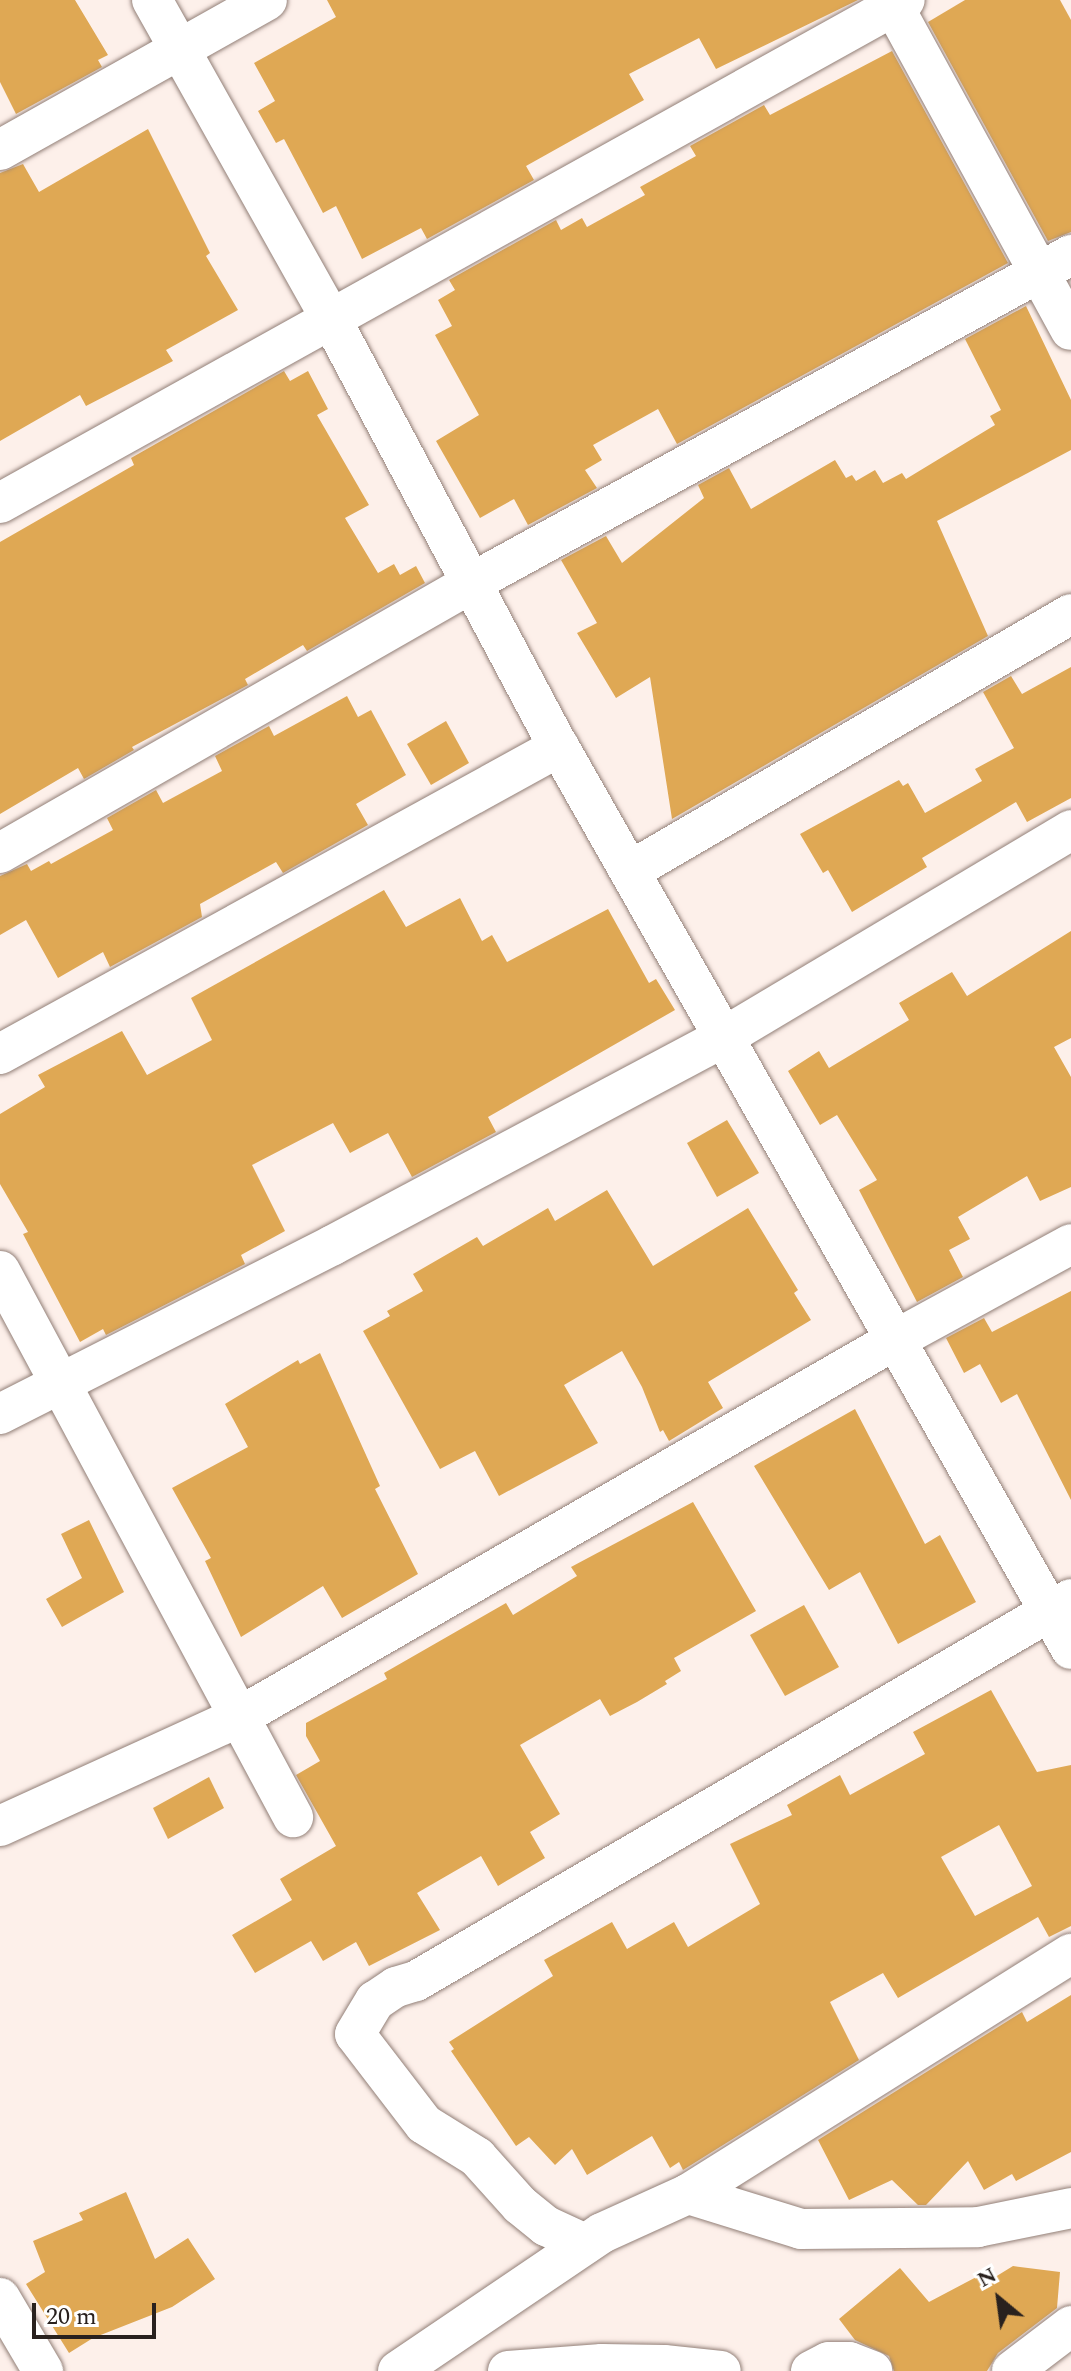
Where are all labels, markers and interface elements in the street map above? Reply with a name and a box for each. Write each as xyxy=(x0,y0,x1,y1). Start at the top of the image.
north arrow xyxy=(959,2259,1039,2339)
text: N xyxy=(971,2259,1003,2296)
scale bar xyxy=(36,2287,160,2337)
text: 20 m xyxy=(46,2299,97,2335)

